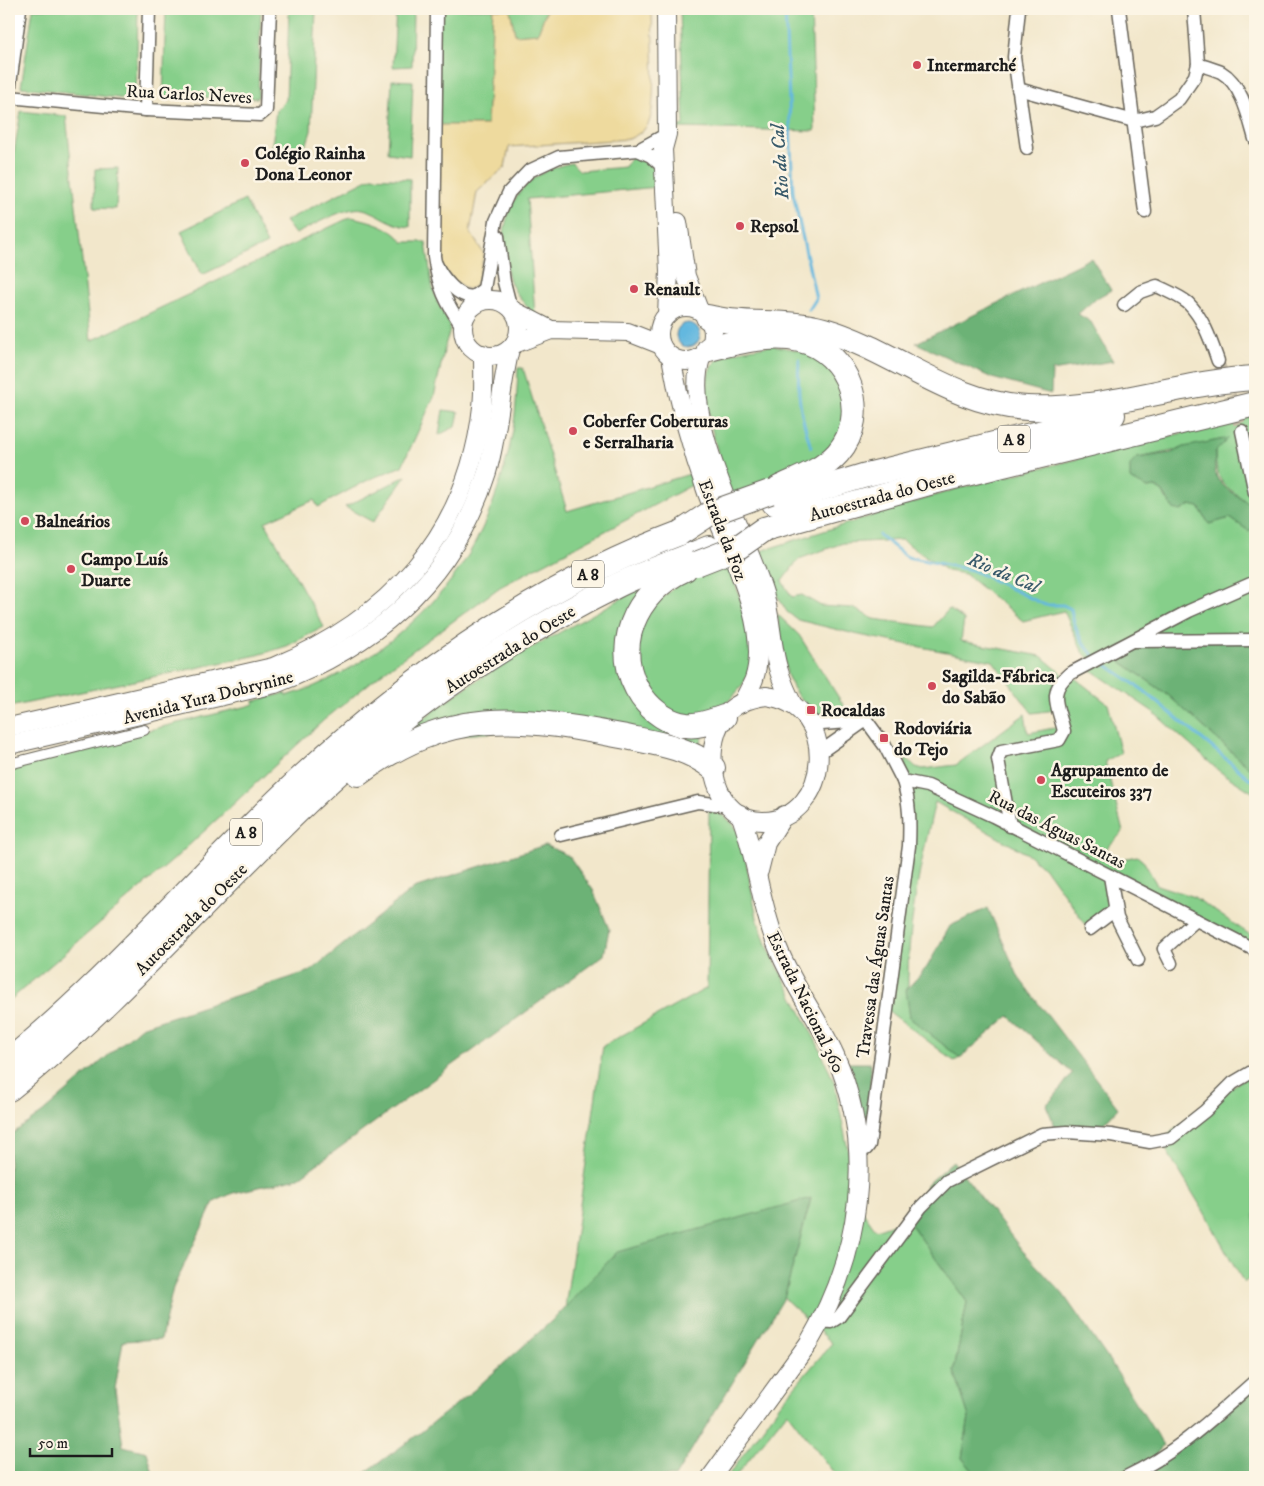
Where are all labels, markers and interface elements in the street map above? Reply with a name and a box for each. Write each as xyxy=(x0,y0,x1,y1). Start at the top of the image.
place label: Intermarché xyxy=(927,55,1017,77)
marker: Intermarché xyxy=(911,59,923,71)
street label: Rua Carlos Neves xyxy=(126,81,252,109)
water label: Rio da Cal xyxy=(766,122,795,201)
place label: Colégio Rainha Dona Leonor xyxy=(255,143,366,186)
marker: Colégio Rainha Dona Leonor xyxy=(239,157,251,169)
place label: Repsol xyxy=(750,216,799,238)
marker: Repsol xyxy=(734,220,746,232)
place label: Renault xyxy=(644,279,700,301)
marker: Renault xyxy=(628,283,640,295)
place label: Coberfer Coberturas e Serralharia xyxy=(583,411,728,454)
marker: Coberfer Coberturas e Serralharia xyxy=(567,425,579,437)
road number: A 8 xyxy=(998,426,1030,452)
street label: Autoestrada do Oeste xyxy=(807,467,957,527)
street label: Estrada da Foz xyxy=(693,477,752,584)
place label: Balneários xyxy=(35,511,110,533)
marker: Balneários xyxy=(19,515,31,527)
water label: Rio da Cal xyxy=(963,548,1044,599)
place label: Campo Luís Duarte xyxy=(81,549,168,592)
road number: A 8 xyxy=(572,560,604,588)
marker: Campo Luís Duarte xyxy=(65,563,77,575)
street label: Autoestrada do Oeste xyxy=(441,601,580,699)
street label: Avenida Yura Dobrynine xyxy=(121,666,296,730)
place label: Sagilda-Fábrica do Sabão xyxy=(942,666,1055,709)
marker: Sagilda-Fábrica do Sabão xyxy=(926,680,938,692)
place label: Rocaldas xyxy=(821,700,885,722)
marker: Rocaldas xyxy=(805,704,817,716)
place label: Rodoviária do Tejo xyxy=(894,718,972,761)
marker: Rodoviária do Tejo xyxy=(878,732,890,744)
place label: Agrupamento de Escuteiros 337 xyxy=(1050,760,1169,803)
marker: Agrupamento de Escuteiros 337 xyxy=(1035,774,1047,786)
street label: Rua das Águas Santas xyxy=(984,785,1129,874)
road number: A 8 xyxy=(230,819,262,846)
street label: Autoestrada do Oeste xyxy=(131,859,252,980)
street label: Travessa das Águas Santas xyxy=(851,875,900,1060)
street label: Estrada Nacional 360 xyxy=(761,928,849,1077)
scale bar xyxy=(30,1426,112,1458)
text: 50 m xyxy=(38,1434,68,1453)

